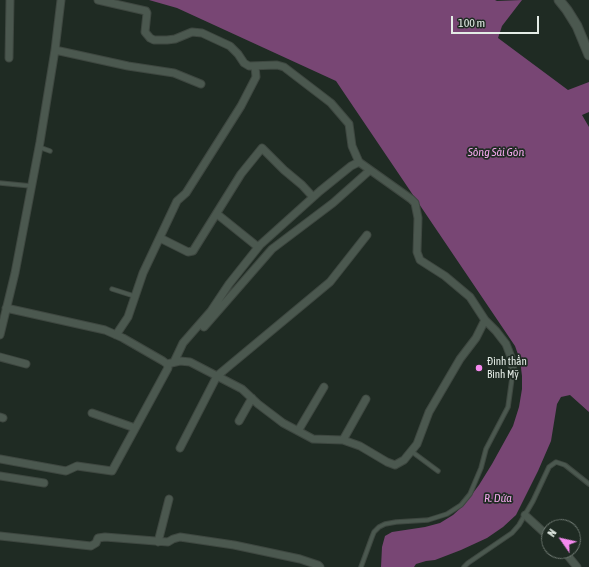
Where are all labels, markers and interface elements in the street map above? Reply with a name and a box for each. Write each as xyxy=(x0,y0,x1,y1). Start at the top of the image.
scale bar xyxy=(453,8,541,34)
text: 100 m xyxy=(458,16,485,30)
water label: Sông Sài Gòn xyxy=(468,145,524,159)
place label: Đình thần Bình Mỹ xyxy=(487,355,527,381)
marker: Đình thần Bình Mỹ xyxy=(474,363,484,373)
water label: R. Dứa xyxy=(484,491,512,505)
north arrow xyxy=(541,519,581,559)
text: N xyxy=(545,527,559,539)

